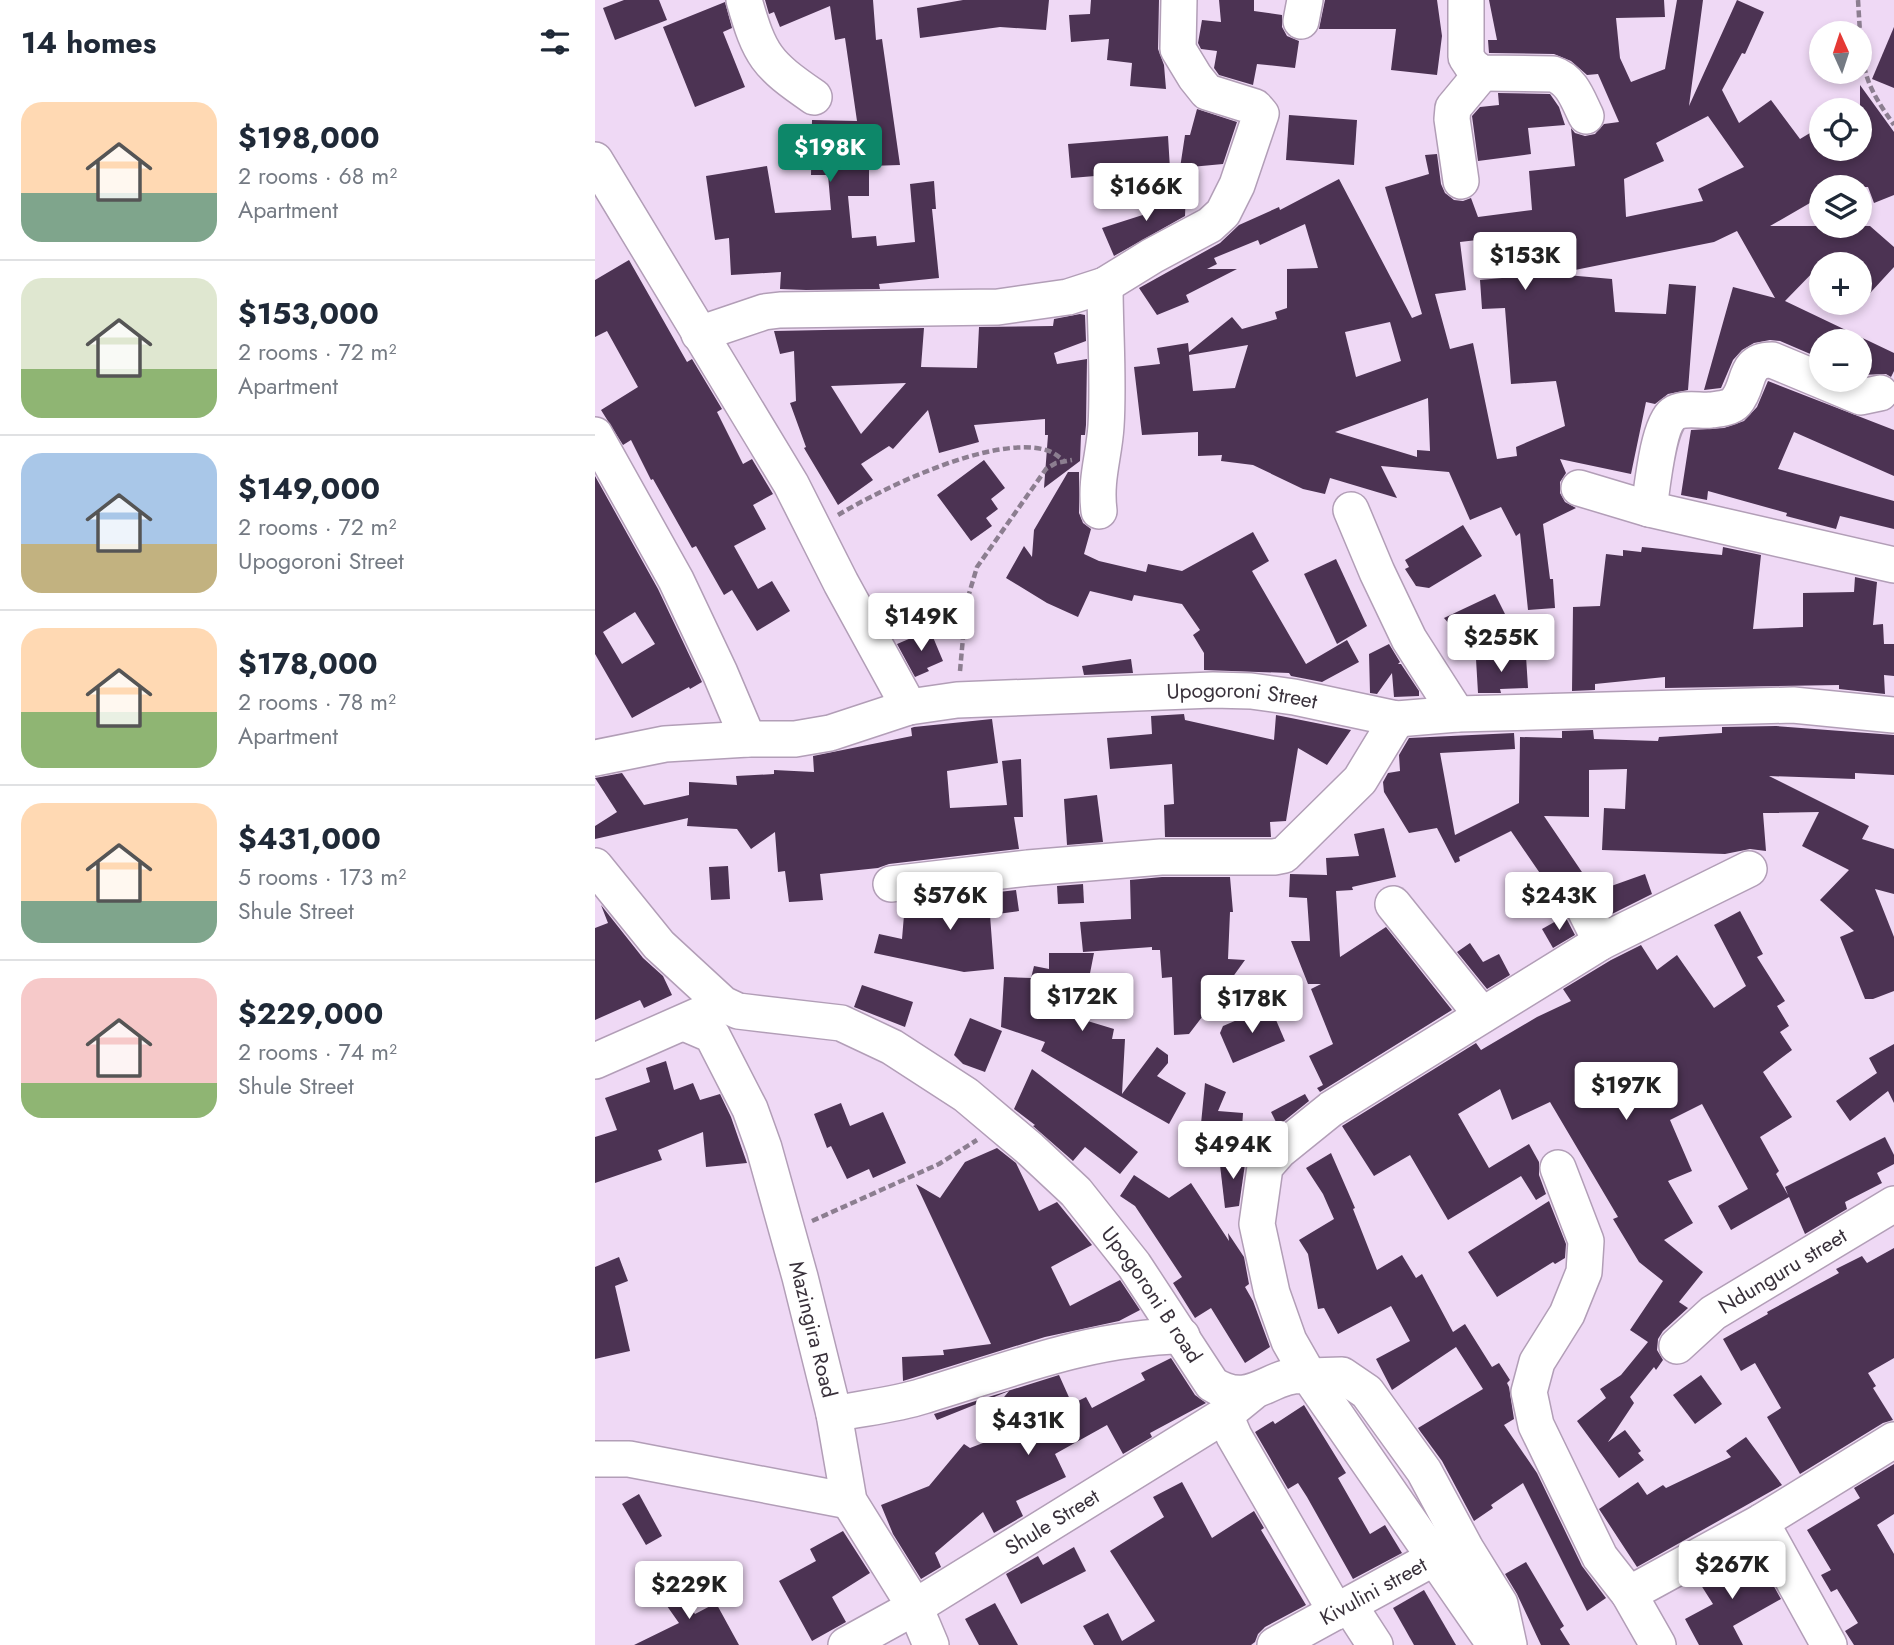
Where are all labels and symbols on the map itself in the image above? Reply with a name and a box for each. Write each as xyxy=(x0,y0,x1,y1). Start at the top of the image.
north arrow xyxy=(1809,21,1873,84)
pin: $198K xyxy=(781,124,879,184)
pin: $166K xyxy=(1097,164,1195,223)
pin: $153K xyxy=(1476,232,1574,292)
pin: $149K xyxy=(872,594,970,653)
pin: $255K xyxy=(1452,614,1550,674)
street label: Upogoroni Street xyxy=(1166,675,1320,717)
pin: $576K xyxy=(901,872,999,932)
pin: $243K xyxy=(1510,872,1608,932)
pin: $172K xyxy=(1033,974,1131,1033)
pin: $178K xyxy=(1203,976,1301,1035)
pin: $197K xyxy=(1577,1062,1675,1122)
pin: $494K xyxy=(1184,1122,1282,1181)
street label: Upogoroni B road xyxy=(1094,1220,1209,1369)
street label: Ndunguru street xyxy=(1713,1221,1852,1321)
street label: Mazingira Road xyxy=(781,1258,844,1401)
pin: $431K xyxy=(979,1398,1077,1457)
street label: Shule Street xyxy=(999,1482,1105,1563)
pin: $267K xyxy=(1683,1542,1781,1601)
street label: Kivulini street xyxy=(1314,1550,1432,1633)
pin: $229K xyxy=(640,1562,738,1621)

